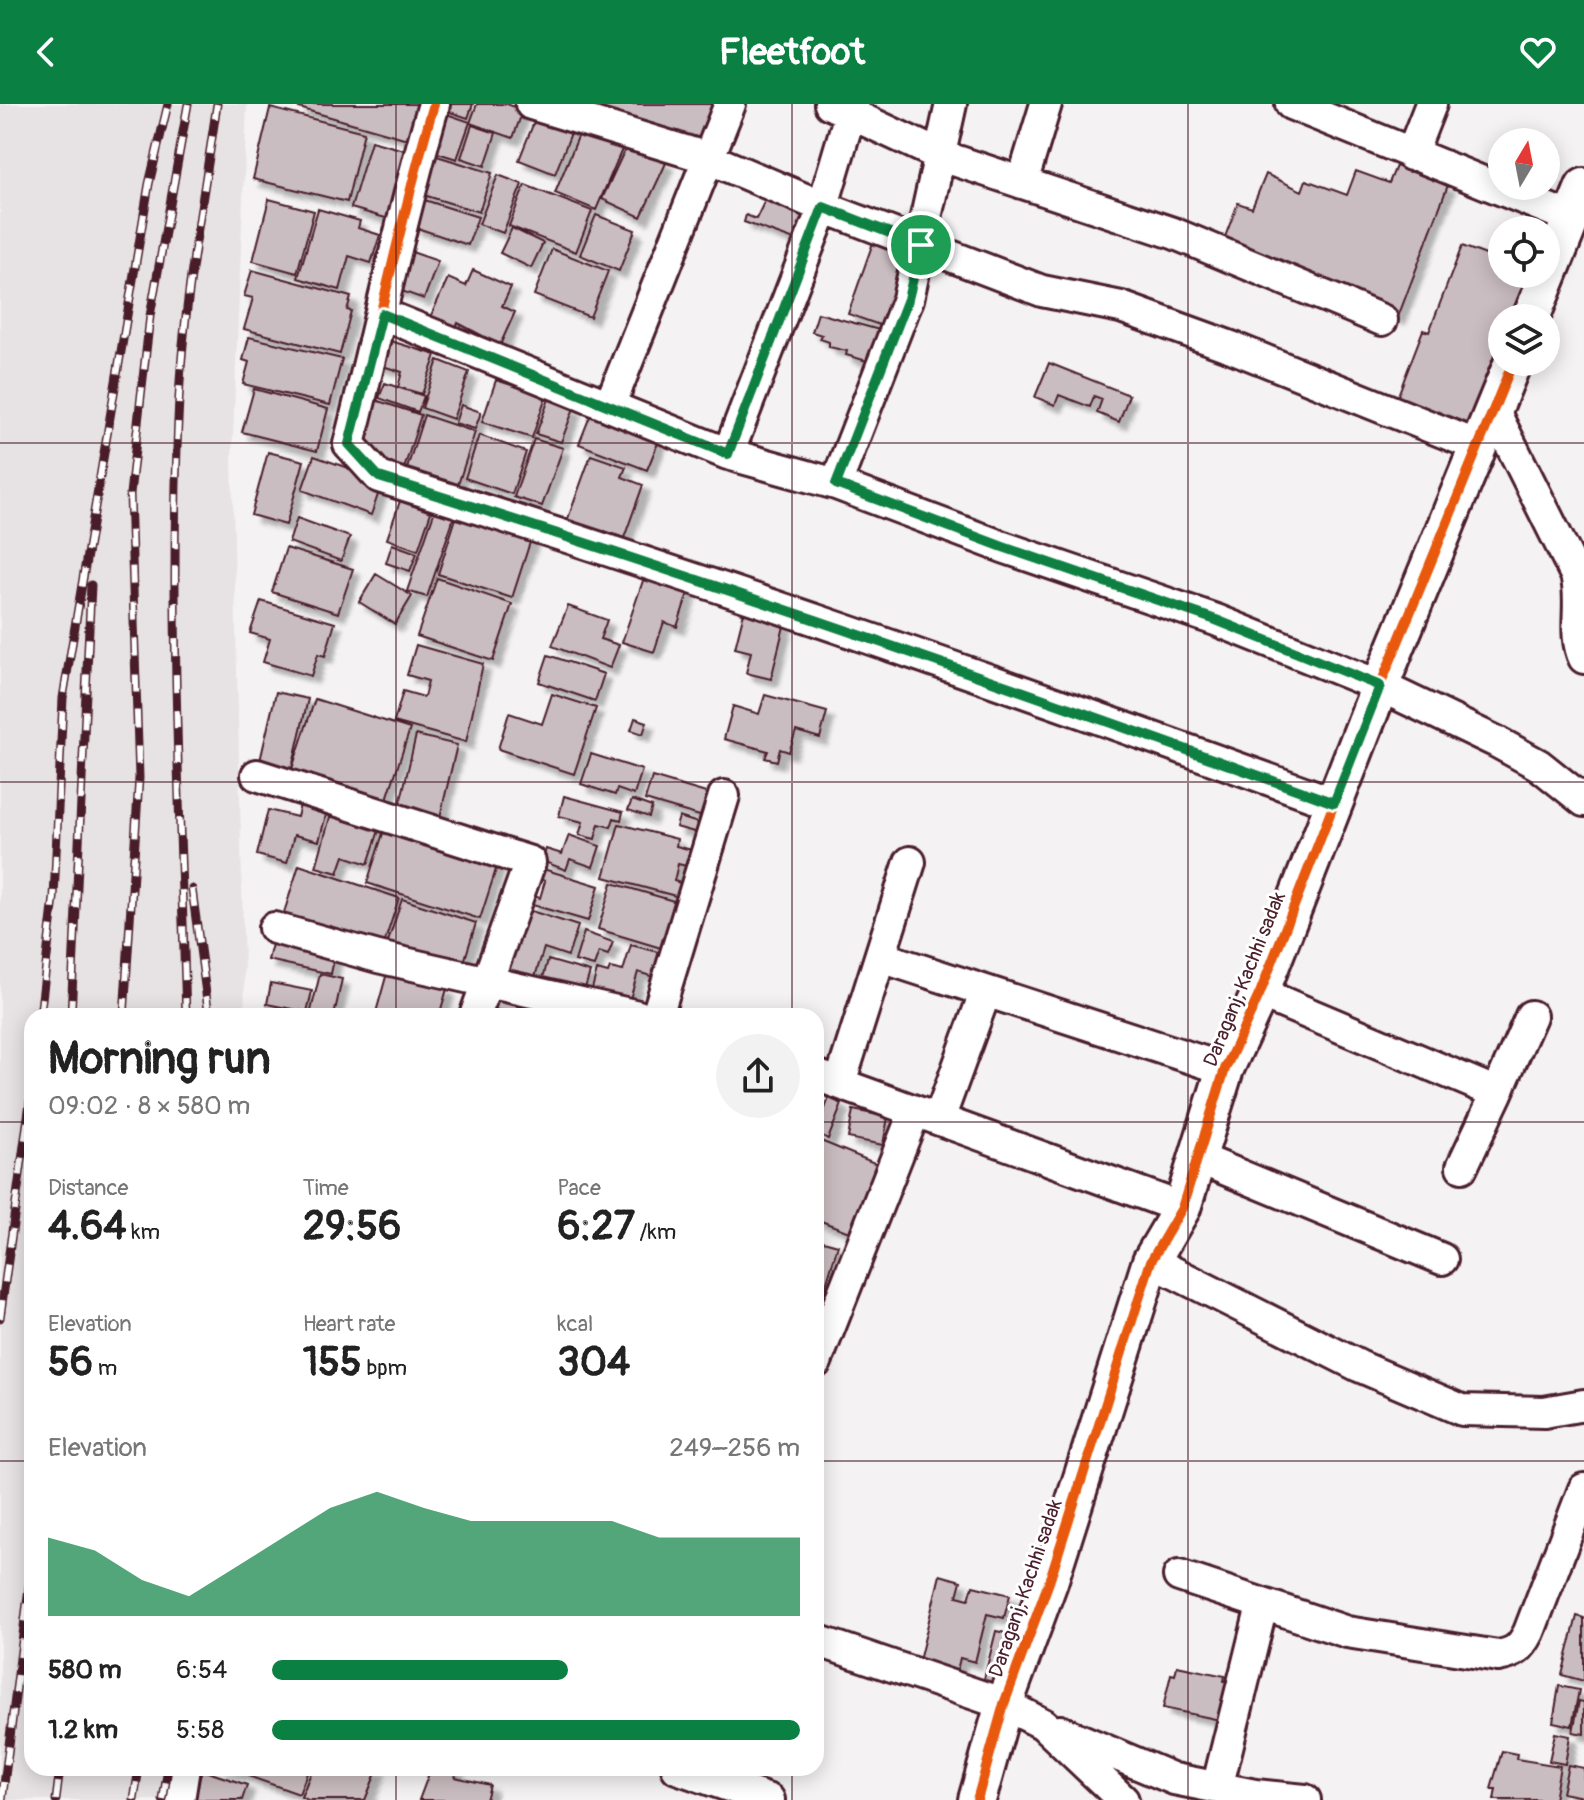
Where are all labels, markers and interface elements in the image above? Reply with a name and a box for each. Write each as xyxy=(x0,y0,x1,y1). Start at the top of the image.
icon: back xyxy=(24,30,68,74)
text: Fleetfoot xyxy=(719,30,865,75)
icon: heart xyxy=(1516,30,1560,74)
north arrow xyxy=(1488,128,1560,200)
map controls xyxy=(1488,128,1560,376)
pin xyxy=(887,211,955,279)
button: locate xyxy=(1488,216,1560,288)
icon: arrive xyxy=(899,223,943,267)
button: layers xyxy=(1488,304,1560,376)
street label: Daraganj, Kachhi sadak xyxy=(1198,887,1291,1070)
text: Morning run xyxy=(48,1032,271,1087)
button: share xyxy=(716,1034,800,1118)
text: 09:02 · 8 × 580 m xyxy=(48,1090,250,1122)
text: Distance xyxy=(48,1174,128,1202)
text: Time xyxy=(303,1174,349,1202)
text: Pace xyxy=(557,1174,601,1202)
text: 4.64 xyxy=(48,1202,126,1251)
text: 29:56 xyxy=(303,1202,401,1251)
text: 6:27 xyxy=(557,1202,635,1251)
text: km xyxy=(126,1218,160,1246)
text: /km xyxy=(635,1218,676,1246)
text: Elevation xyxy=(48,1310,132,1338)
text: Heart rate xyxy=(303,1310,395,1338)
text: kcal xyxy=(557,1310,593,1338)
text: 56 xyxy=(48,1338,93,1387)
text: 155 xyxy=(303,1338,362,1387)
text: 304 xyxy=(557,1338,630,1387)
text: m xyxy=(93,1354,117,1382)
text: bpm xyxy=(362,1354,407,1382)
text: Elevation xyxy=(48,1432,147,1464)
text: 249–256 m xyxy=(669,1432,800,1464)
street label: Daraganj, Kachhi sadak xyxy=(983,1495,1068,1680)
text: 580 m xyxy=(48,1654,122,1686)
text: 6:54 xyxy=(176,1654,227,1686)
text: 1.2 km xyxy=(48,1714,118,1746)
text: 5:58 xyxy=(176,1714,224,1746)

